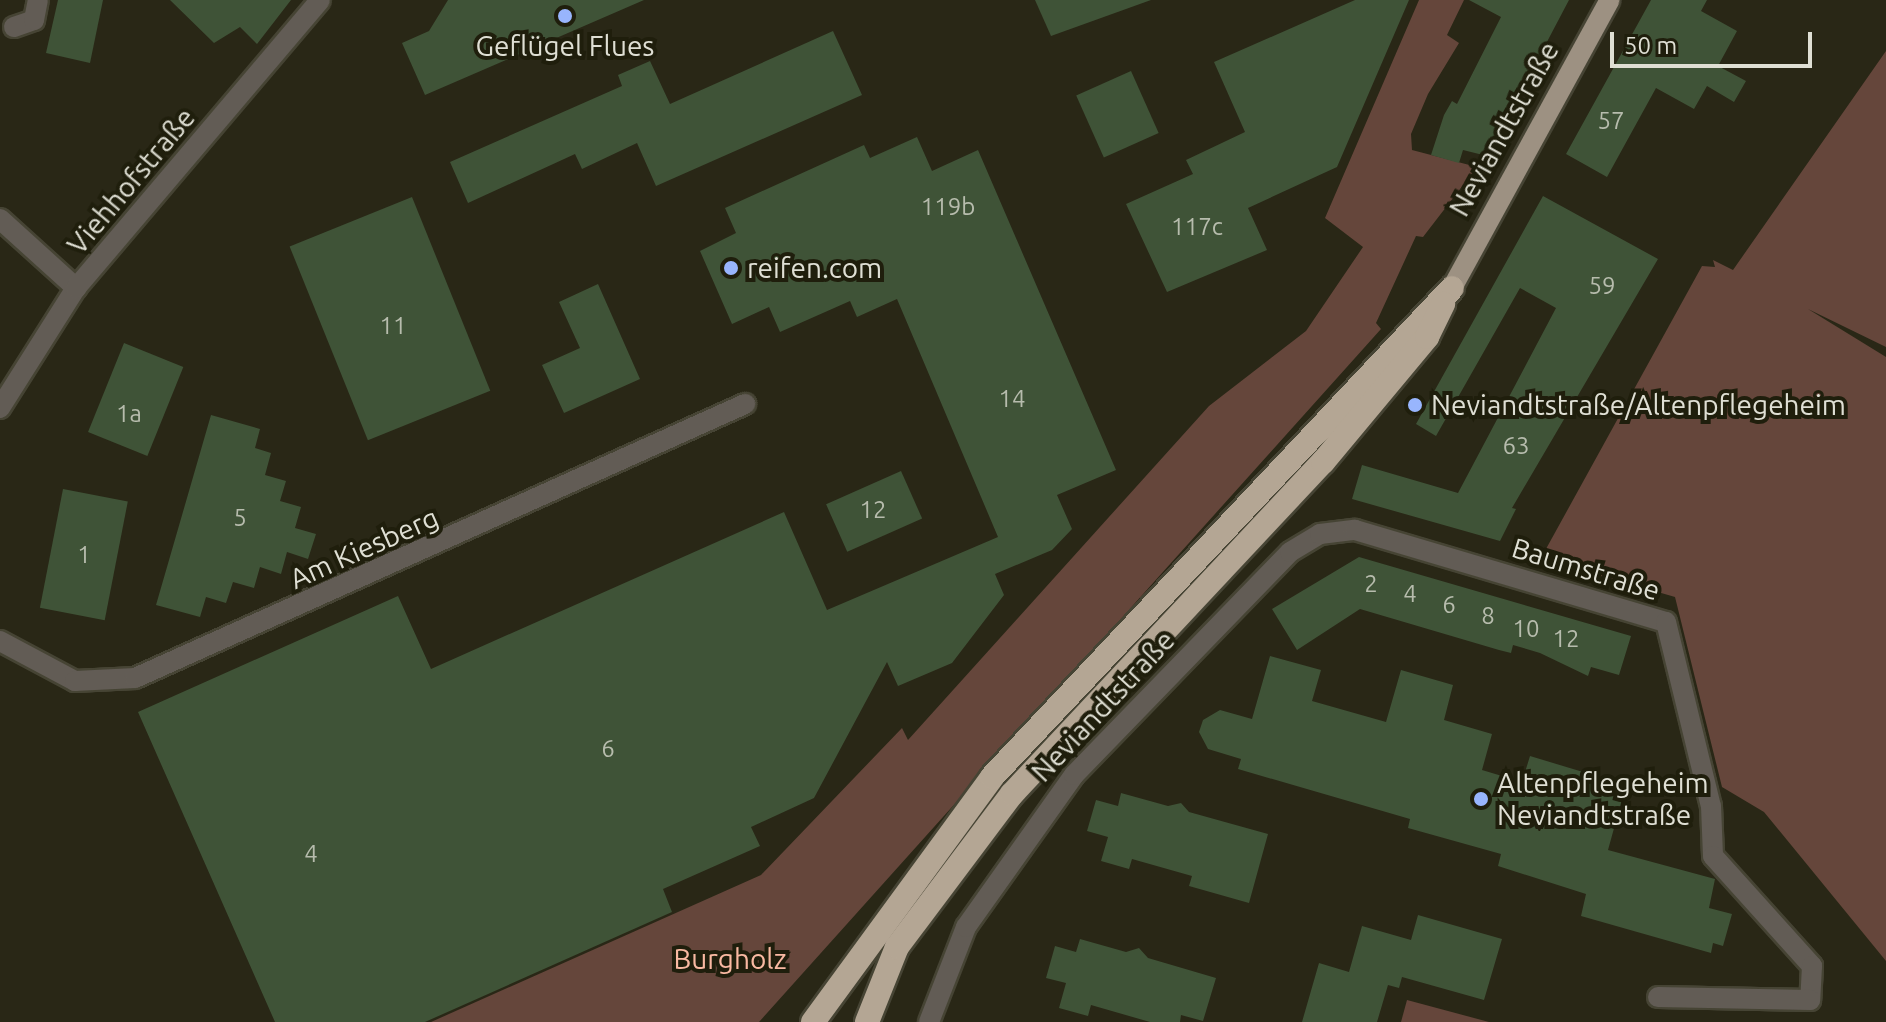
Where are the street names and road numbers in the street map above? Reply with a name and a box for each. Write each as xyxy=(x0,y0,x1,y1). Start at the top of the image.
street label: Neviandtstraße xyxy=(1442,36,1566,222)
street label: Viehhofstraße xyxy=(60,101,202,261)
street label: Am Kiesberg xyxy=(284,500,444,596)
street label: Baumstraße xyxy=(1508,531,1664,607)
street label: Neviandtstraße xyxy=(1025,624,1181,788)

